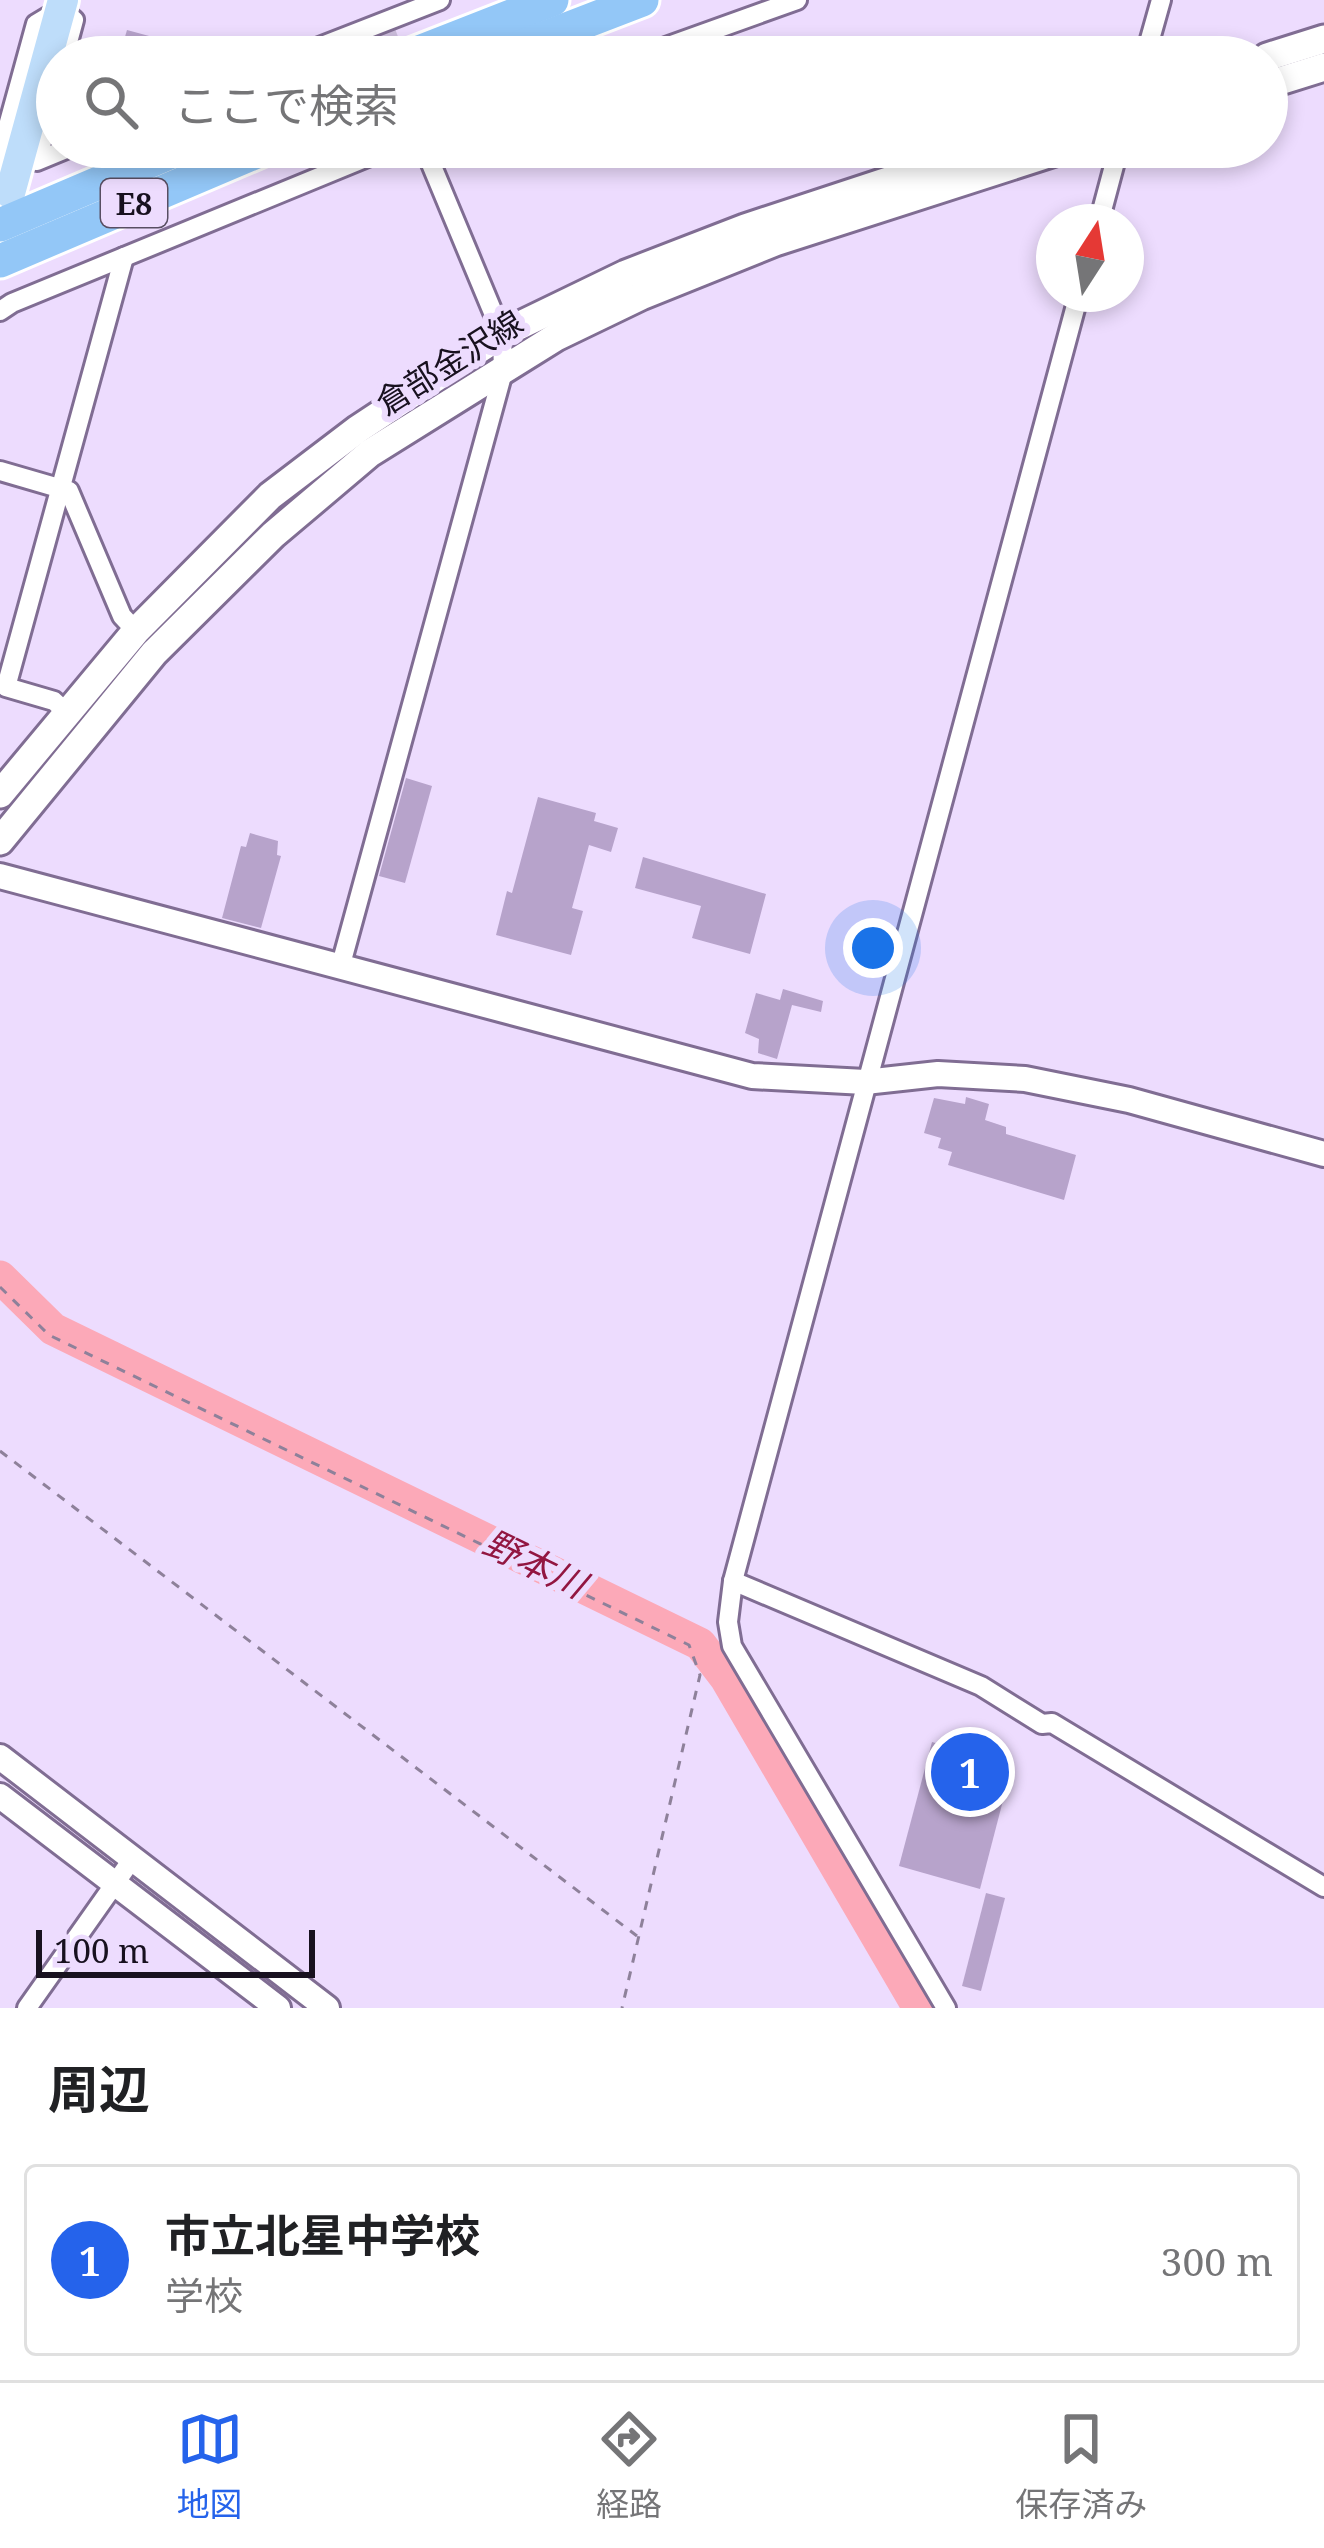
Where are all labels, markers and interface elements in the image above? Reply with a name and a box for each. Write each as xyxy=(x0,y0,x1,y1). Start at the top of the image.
search box xyxy=(36,36,1288,168)
icon: search xyxy=(78,69,144,135)
text: ここで検索 xyxy=(174,74,399,135)
road number: E8 xyxy=(101,179,167,227)
north arrow xyxy=(1036,204,1144,312)
street label: 倉部金沢線 xyxy=(367,299,531,425)
your location xyxy=(843,918,903,978)
water label: 野本川 xyxy=(476,1517,598,1610)
pin: 1 xyxy=(931,1727,1009,1817)
scale bar xyxy=(36,1924,315,1977)
text: 100 m xyxy=(54,1928,149,1973)
text: 周辺 xyxy=(48,2053,150,2123)
text: 市立北星中学校 xyxy=(165,2204,480,2265)
text: 1 xyxy=(79,2234,101,2287)
text: 300 m xyxy=(1161,2234,1273,2287)
text: 学校 xyxy=(165,2268,243,2321)
tab: 地図 xyxy=(177,2406,243,2526)
tab: 経路 xyxy=(596,2406,662,2526)
tab: 保存済み xyxy=(1015,2406,1147,2526)

